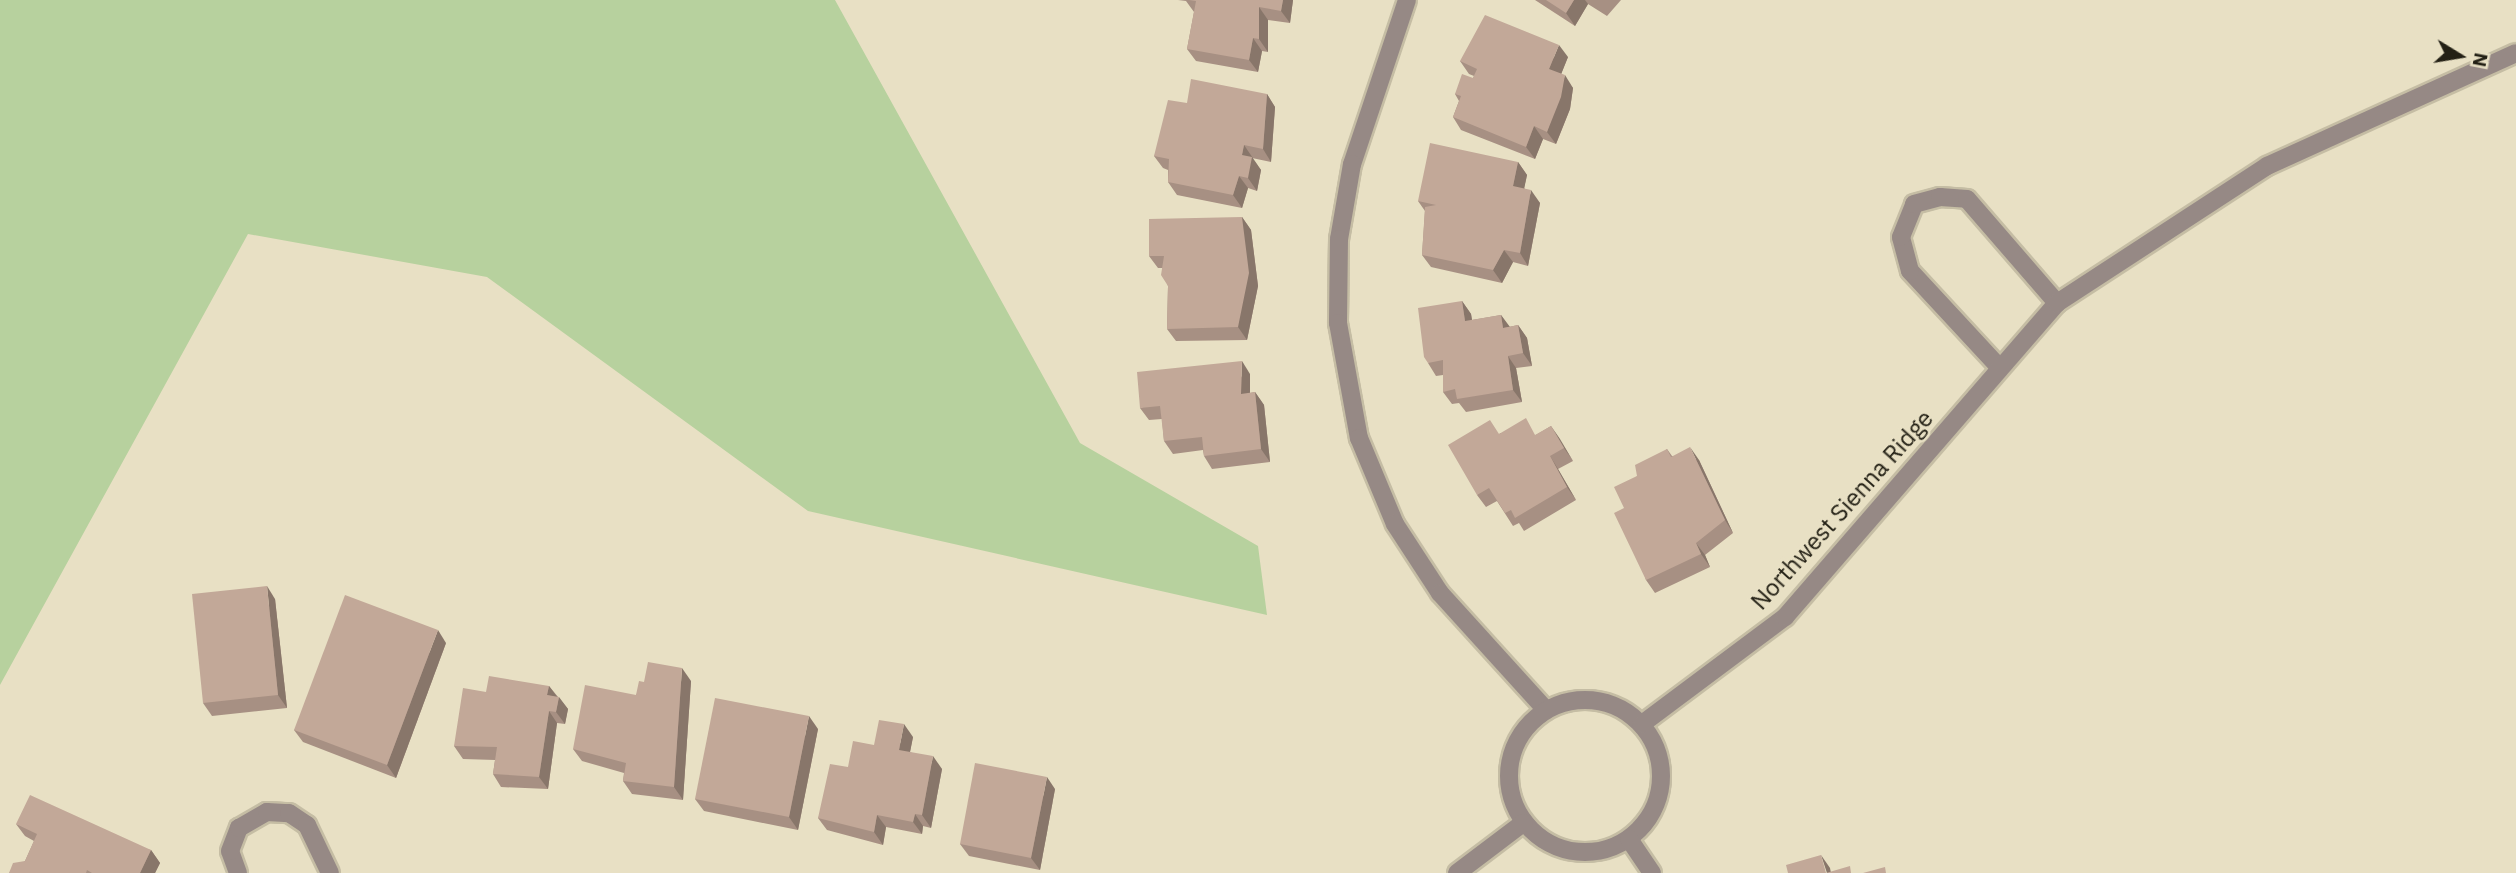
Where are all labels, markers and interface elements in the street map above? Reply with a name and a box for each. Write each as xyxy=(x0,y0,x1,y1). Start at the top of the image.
north arrow xyxy=(2425,21,2495,91)
text: N xyxy=(2468,51,2494,69)
street label: Northwest Sienna Ridge xyxy=(1745,404,1939,616)

